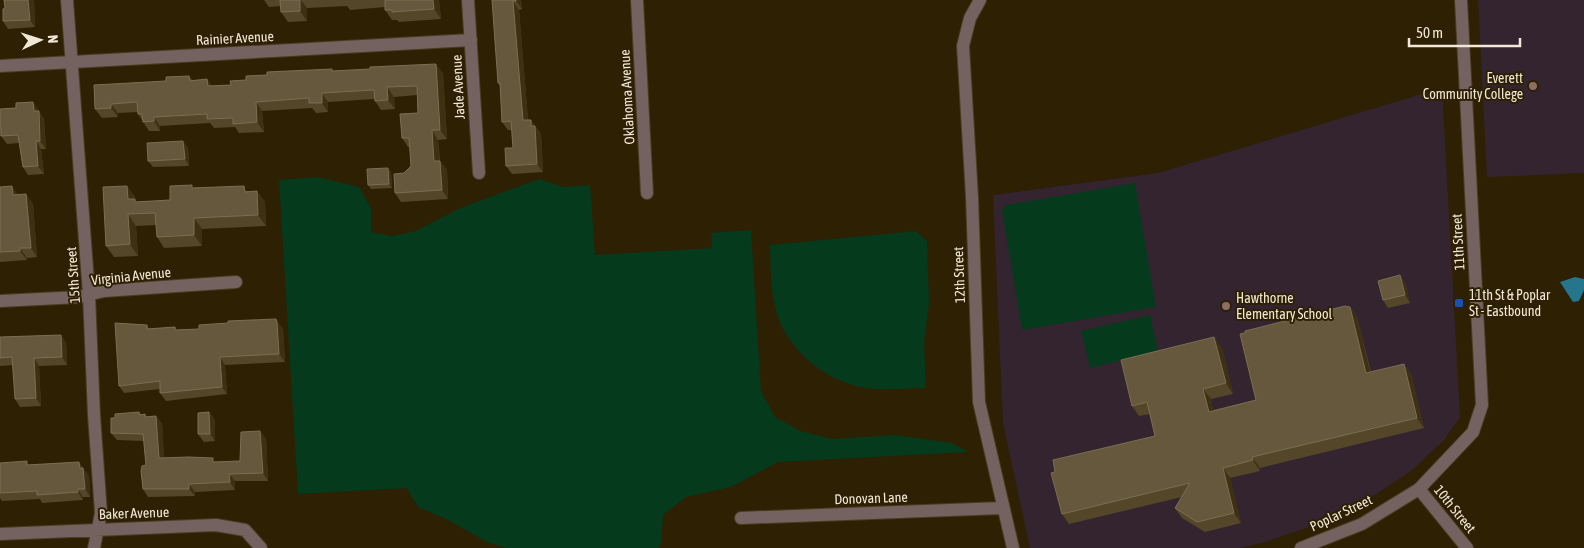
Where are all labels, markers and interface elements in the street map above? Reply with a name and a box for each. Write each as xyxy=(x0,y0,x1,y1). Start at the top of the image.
north arrow xyxy=(15,15,65,65)
scale bar xyxy=(1409,15,1520,47)
text: 50 m xyxy=(1416,24,1443,41)
street label: Rainier Avenue xyxy=(196,28,274,48)
text: N xyxy=(45,34,61,44)
street label: Oklahoma Avenue xyxy=(617,49,637,145)
street label: Jade Avenue xyxy=(448,54,468,120)
place label: Everett Community College xyxy=(1423,70,1523,102)
marker: Everett Community College xyxy=(1527,80,1539,92)
street label: 11th Street xyxy=(1449,213,1467,271)
street label: 15th Street xyxy=(63,246,83,304)
street label: 12th Street xyxy=(950,246,968,304)
street label: Virginia Avenue xyxy=(90,264,172,288)
place label: 11th St & Poplar St - Eastbound xyxy=(1469,287,1551,319)
place label: Hawthorne Elementary School xyxy=(1236,290,1332,322)
marker: 11th St & Poplar St - Eastbound xyxy=(1453,297,1465,309)
marker: Hawthorne Elementary School xyxy=(1220,300,1232,312)
street label: 10th Street xyxy=(1431,482,1479,536)
street label: Donovan Lane xyxy=(834,489,908,507)
street label: Poplar Street xyxy=(1307,492,1375,534)
street label: Baker Avenue xyxy=(99,504,169,522)

